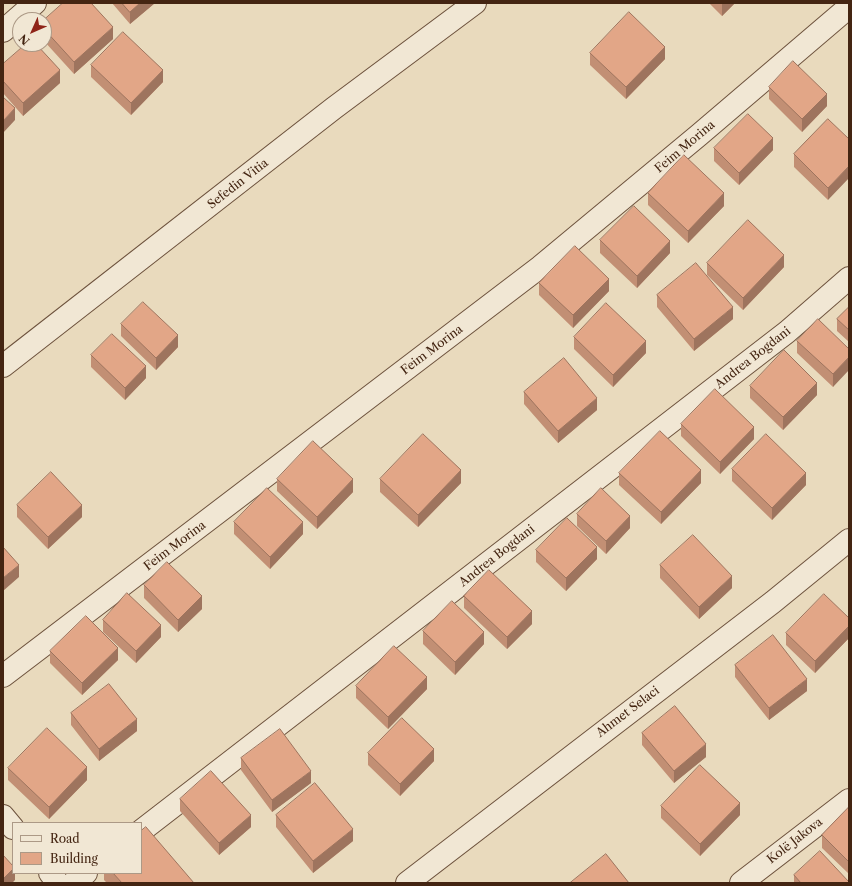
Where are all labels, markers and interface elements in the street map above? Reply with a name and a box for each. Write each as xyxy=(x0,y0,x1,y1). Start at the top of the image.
north arrow xyxy=(12,12,52,52)
text: N xyxy=(16,31,33,48)
street label: Feim Morina xyxy=(652,118,718,176)
street label: Sefedin Vitia xyxy=(205,156,271,212)
street label: Feim Morina xyxy=(398,322,466,378)
street label: Andrea Bogdani xyxy=(712,324,794,392)
street label: Feim Morina xyxy=(141,518,209,574)
street label: Andrea Bogdani xyxy=(456,522,538,590)
street label: Ahmet Selaci xyxy=(594,684,662,740)
street label: Kolë Jakova xyxy=(765,815,825,867)
legend xyxy=(12,822,142,874)
text: Road xyxy=(50,831,80,846)
text: Building xyxy=(50,851,98,866)

